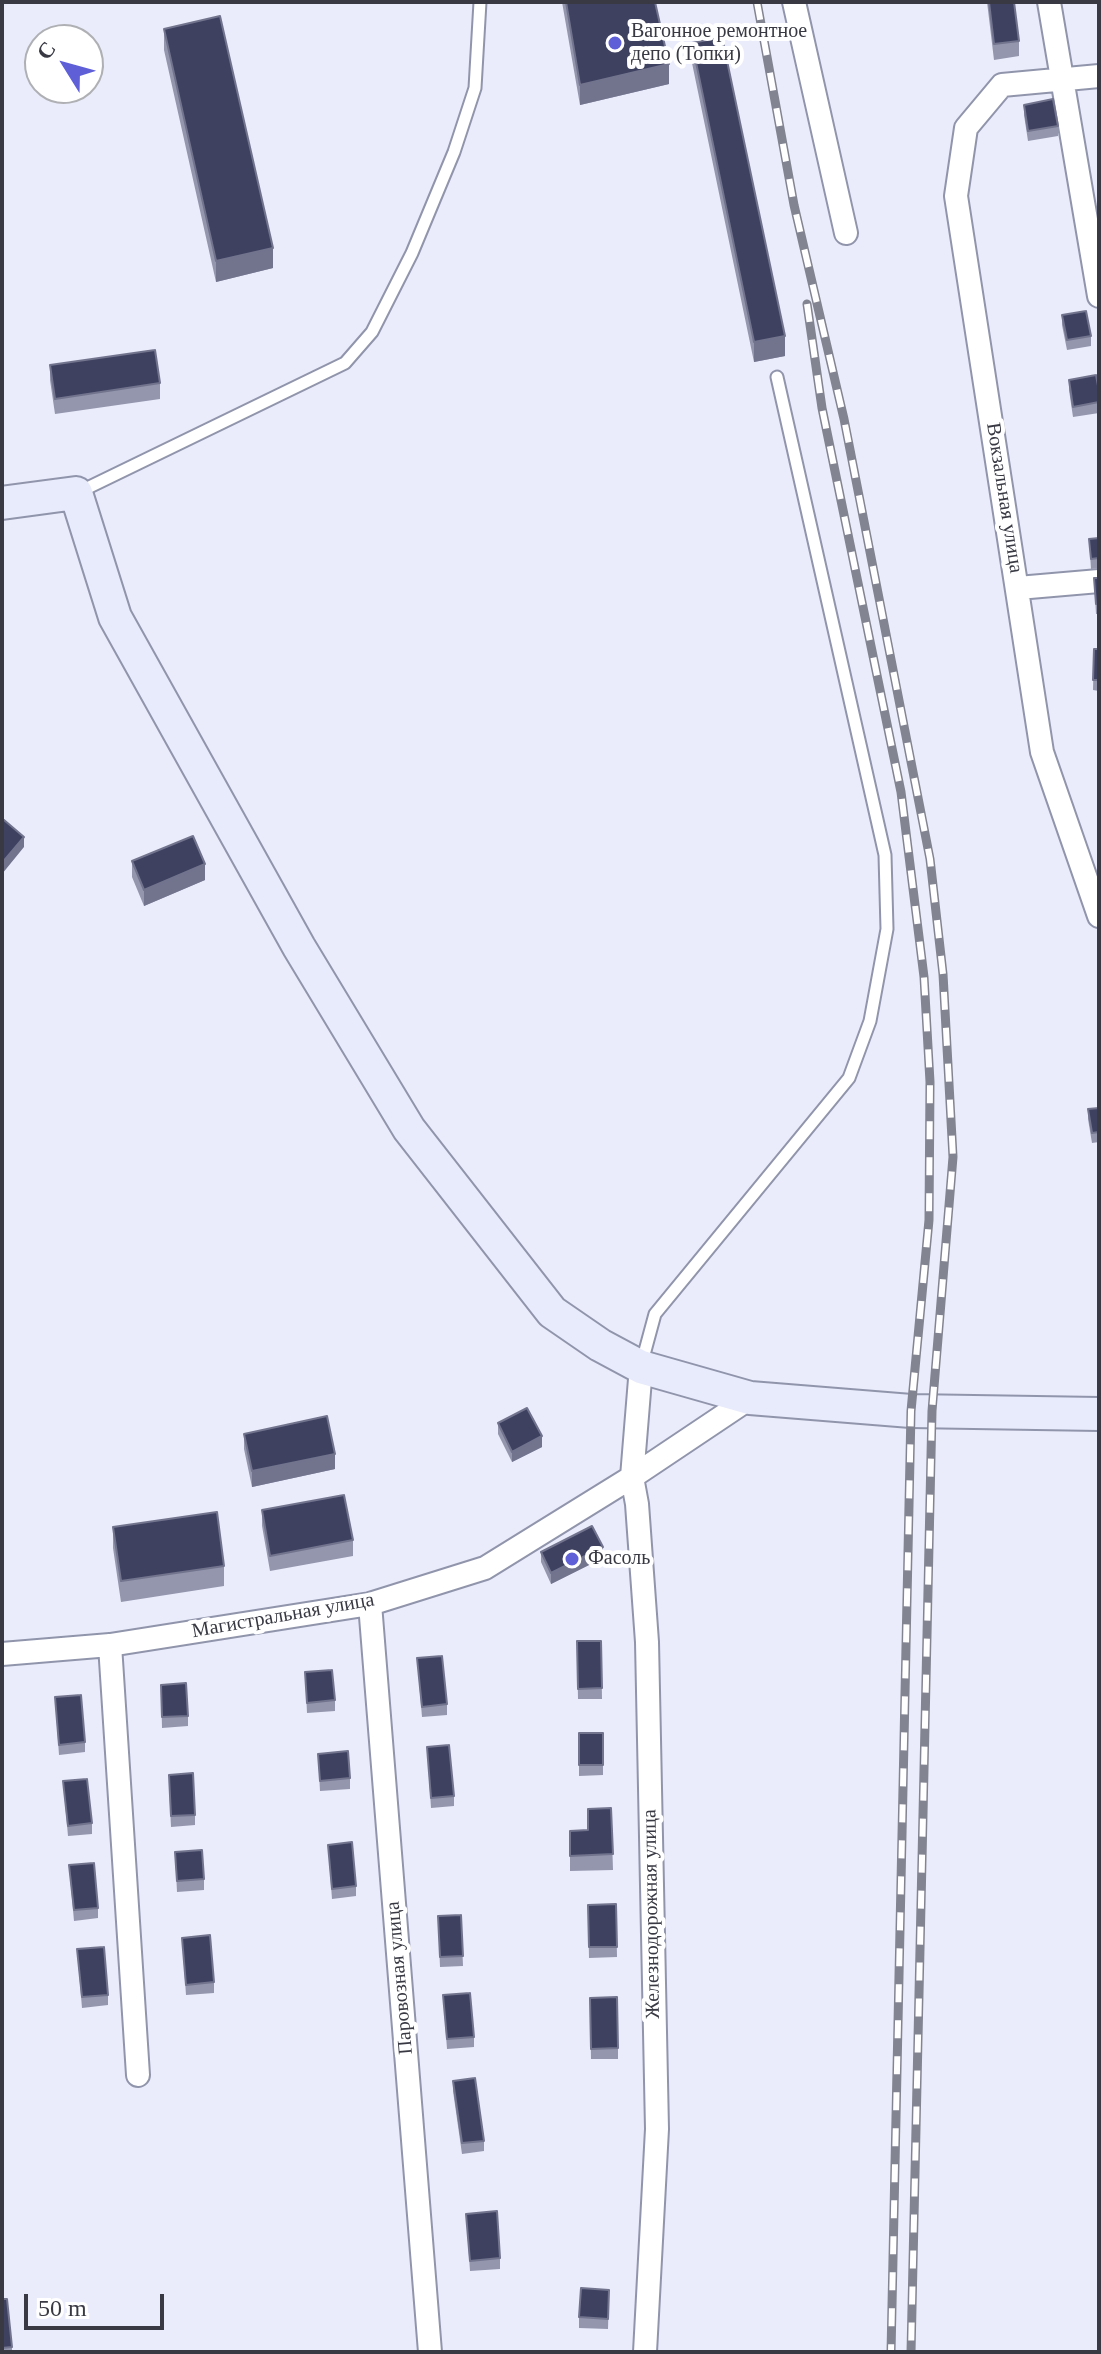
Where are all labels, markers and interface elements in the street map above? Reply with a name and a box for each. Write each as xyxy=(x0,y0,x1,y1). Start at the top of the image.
place label: Вагонное ремонтное депо (Топки) xyxy=(631,20,807,67)
north arrow xyxy=(24,24,104,104)
marker: Вагонное ремонтное депо (Топки) xyxy=(606,34,624,52)
text: С xyxy=(31,37,61,64)
street label: Вокзальная улица xyxy=(980,421,1028,575)
place label: Фасоль xyxy=(588,1547,650,1571)
marker: Фасоль xyxy=(563,1550,581,1568)
street label: Магистральная улица xyxy=(190,1588,376,1644)
street label: Железнодорожная улица xyxy=(638,1809,666,2019)
street label: Паровозная улица xyxy=(381,1900,419,2056)
scale bar xyxy=(28,2278,168,2328)
text: 50 m xyxy=(38,2295,87,2321)

